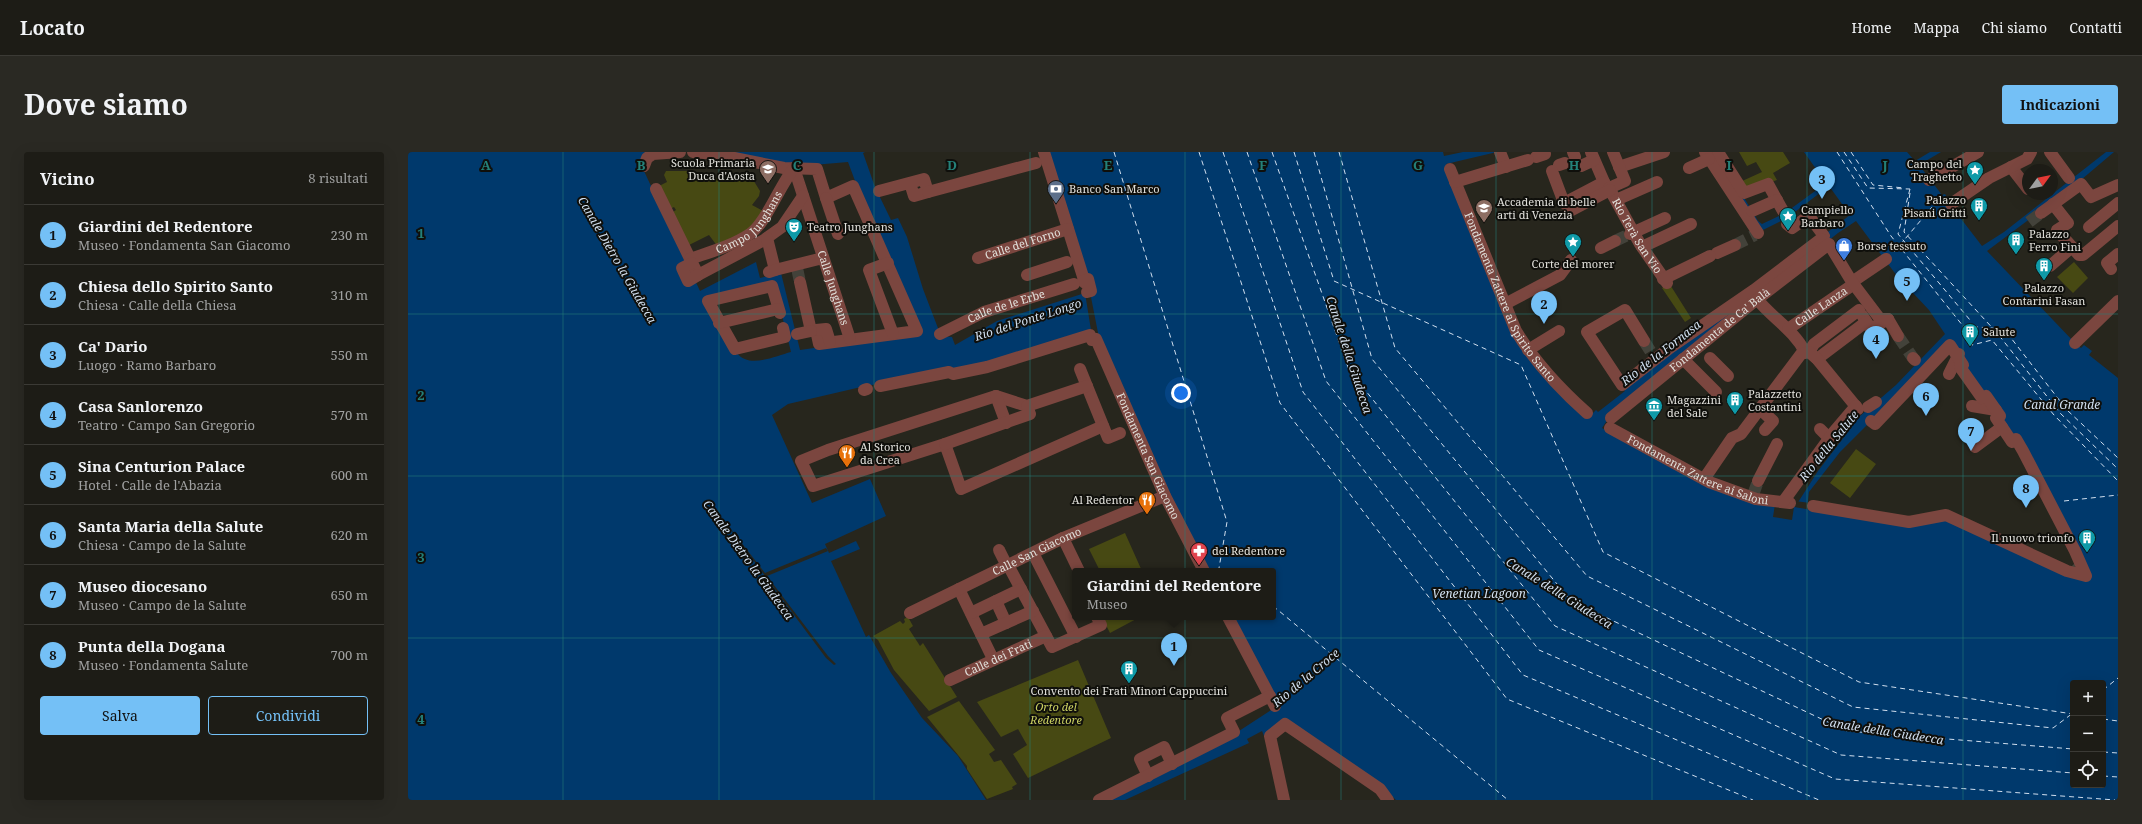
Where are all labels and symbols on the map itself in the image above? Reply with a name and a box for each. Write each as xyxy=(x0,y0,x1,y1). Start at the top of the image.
place label: Scuola Primaria Duca d'Aosta xyxy=(671,155,755,183)
text: A xyxy=(481,156,491,174)
text: B xyxy=(637,156,646,174)
text: C xyxy=(793,156,802,174)
text: D xyxy=(947,156,957,174)
text: E xyxy=(1104,156,1113,174)
text: F xyxy=(1259,156,1267,174)
text: G xyxy=(1413,156,1423,174)
text: H xyxy=(1569,156,1580,174)
text: I xyxy=(1726,156,1732,174)
text: J xyxy=(1881,156,1888,174)
place label: Campo del Traghetto xyxy=(1907,156,1963,184)
school or university icon: Scuola Primaria Duca d'Aosta xyxy=(758,159,778,184)
place icon: Campo del Traghetto xyxy=(1965,160,1985,185)
north arrow xyxy=(2022,164,2058,200)
pin: 3 xyxy=(1809,166,1835,199)
bank icon: Banco San Marco xyxy=(1046,179,1066,204)
place label: Banco San Marco xyxy=(1069,181,1160,196)
street label: Campo Junghans xyxy=(713,188,785,257)
place label: Palazzo Pisani Gritti xyxy=(1903,192,1966,220)
water label: Canale Dietro la Giudecca xyxy=(574,193,661,326)
place label: Accademia di belle arti di Venezia xyxy=(1497,194,1596,222)
street label: Rio Terà San Vio xyxy=(1609,195,1666,276)
building icon: Palazzo Pisani Gritti xyxy=(1969,196,1989,221)
school or university icon: Accademia di belle arti di Venezia xyxy=(1474,198,1494,223)
place label: Campiello Barbaro xyxy=(1801,202,1854,230)
place icon: Campiello Barbaro xyxy=(1778,206,1798,231)
street label: Fondamenta Zattere al Spirito Santo xyxy=(1461,210,1559,385)
theatre icon: Teatro Junghans xyxy=(784,217,804,242)
place label: Teatro Junghans xyxy=(807,219,893,234)
text: 1 xyxy=(417,224,425,242)
street label: Calle del Forno xyxy=(983,224,1062,262)
place label: Palazzo Ferro Fini xyxy=(2029,226,2082,254)
building icon: Palazzo Ferro Fini xyxy=(2006,230,2026,255)
place icon: Corte del morer xyxy=(1563,232,1583,257)
shop icon: Borse tessuto xyxy=(1834,236,1854,261)
place label: Borse tessuto xyxy=(1857,238,1926,253)
street label: Calle Junghans xyxy=(814,248,853,327)
place label: Corte del morer xyxy=(1532,256,1615,271)
building icon: Palazzo Contarini Fasan xyxy=(2034,256,2054,281)
pin: 5 xyxy=(1894,268,1920,301)
place label: Palazzo Contarini Fasan xyxy=(2003,280,2085,308)
street label: Calle Lanza xyxy=(1792,283,1850,329)
street label: Fondamenta de Ca' Balà xyxy=(1666,284,1773,375)
street label: Calle de le Erbe xyxy=(965,286,1047,326)
pin: 2 xyxy=(1531,291,1557,324)
water label: Rio del Ponte Longo xyxy=(971,294,1084,345)
water label: Canale della Giudecca xyxy=(1322,294,1376,416)
water label: Rio de la Fornasa xyxy=(1616,316,1704,390)
building icon: Salute xyxy=(1960,322,1980,347)
place label: Salute xyxy=(1983,324,2015,339)
pin: 4 xyxy=(1863,326,1889,359)
your location xyxy=(1171,383,1191,403)
pin: 6 xyxy=(1913,383,1939,416)
text: 2 xyxy=(417,386,425,404)
place label: Palazzetto Costantini xyxy=(1748,386,1802,414)
street label: Fondamenta San Giacomo xyxy=(1114,390,1184,522)
building icon: Palazzetto Costantini xyxy=(1725,390,1745,415)
place label: Magazzini del Sale xyxy=(1667,392,1721,420)
museum icon: Magazzini del Sale xyxy=(1644,396,1664,421)
water label: Canal Grande xyxy=(2024,396,2100,413)
water label: Rio della Salute xyxy=(1794,407,1862,485)
pin: 7 xyxy=(1958,418,1984,451)
street label: Fondamenta Zattere ai Saloni xyxy=(1625,431,1770,507)
place label: Al Storico da Crea xyxy=(860,439,911,467)
restaurant icon: Al Storico da Crea xyxy=(837,443,857,468)
pin: 8 xyxy=(2013,475,2039,508)
restaurant icon: Al Redentor xyxy=(1137,490,1157,515)
place label: Al Redentor xyxy=(1072,492,1135,507)
water label: Canale Dietro la Giudecca xyxy=(699,496,798,623)
street label: Calle San Giacomo xyxy=(990,523,1083,579)
building icon: Il nuovo trionfo xyxy=(2077,528,2097,553)
place label: Il nuovo trionfo xyxy=(1991,530,2074,545)
pharmacy icon: del Redentore xyxy=(1189,541,1209,566)
place label: del Redentore xyxy=(1212,543,1285,558)
text: 3 xyxy=(417,548,425,566)
water label: Canale della Giudecca xyxy=(1503,553,1616,632)
water label: Venetian Lagoon xyxy=(1432,585,1526,602)
pin: 1 xyxy=(1161,633,1187,666)
street label: Calle dei Frati xyxy=(962,635,1035,679)
water label: Rio de la Croce xyxy=(1268,644,1343,711)
building icon: Convento dei Frati Minori Cappuccini xyxy=(1119,659,1139,684)
place label: Convento dei Frati Minori Cappuccini xyxy=(1031,683,1228,698)
park label: Orto del Redentore xyxy=(1029,699,1082,727)
text: 4 xyxy=(417,710,425,728)
water label: Canale della Giudecca xyxy=(1821,713,1945,748)

